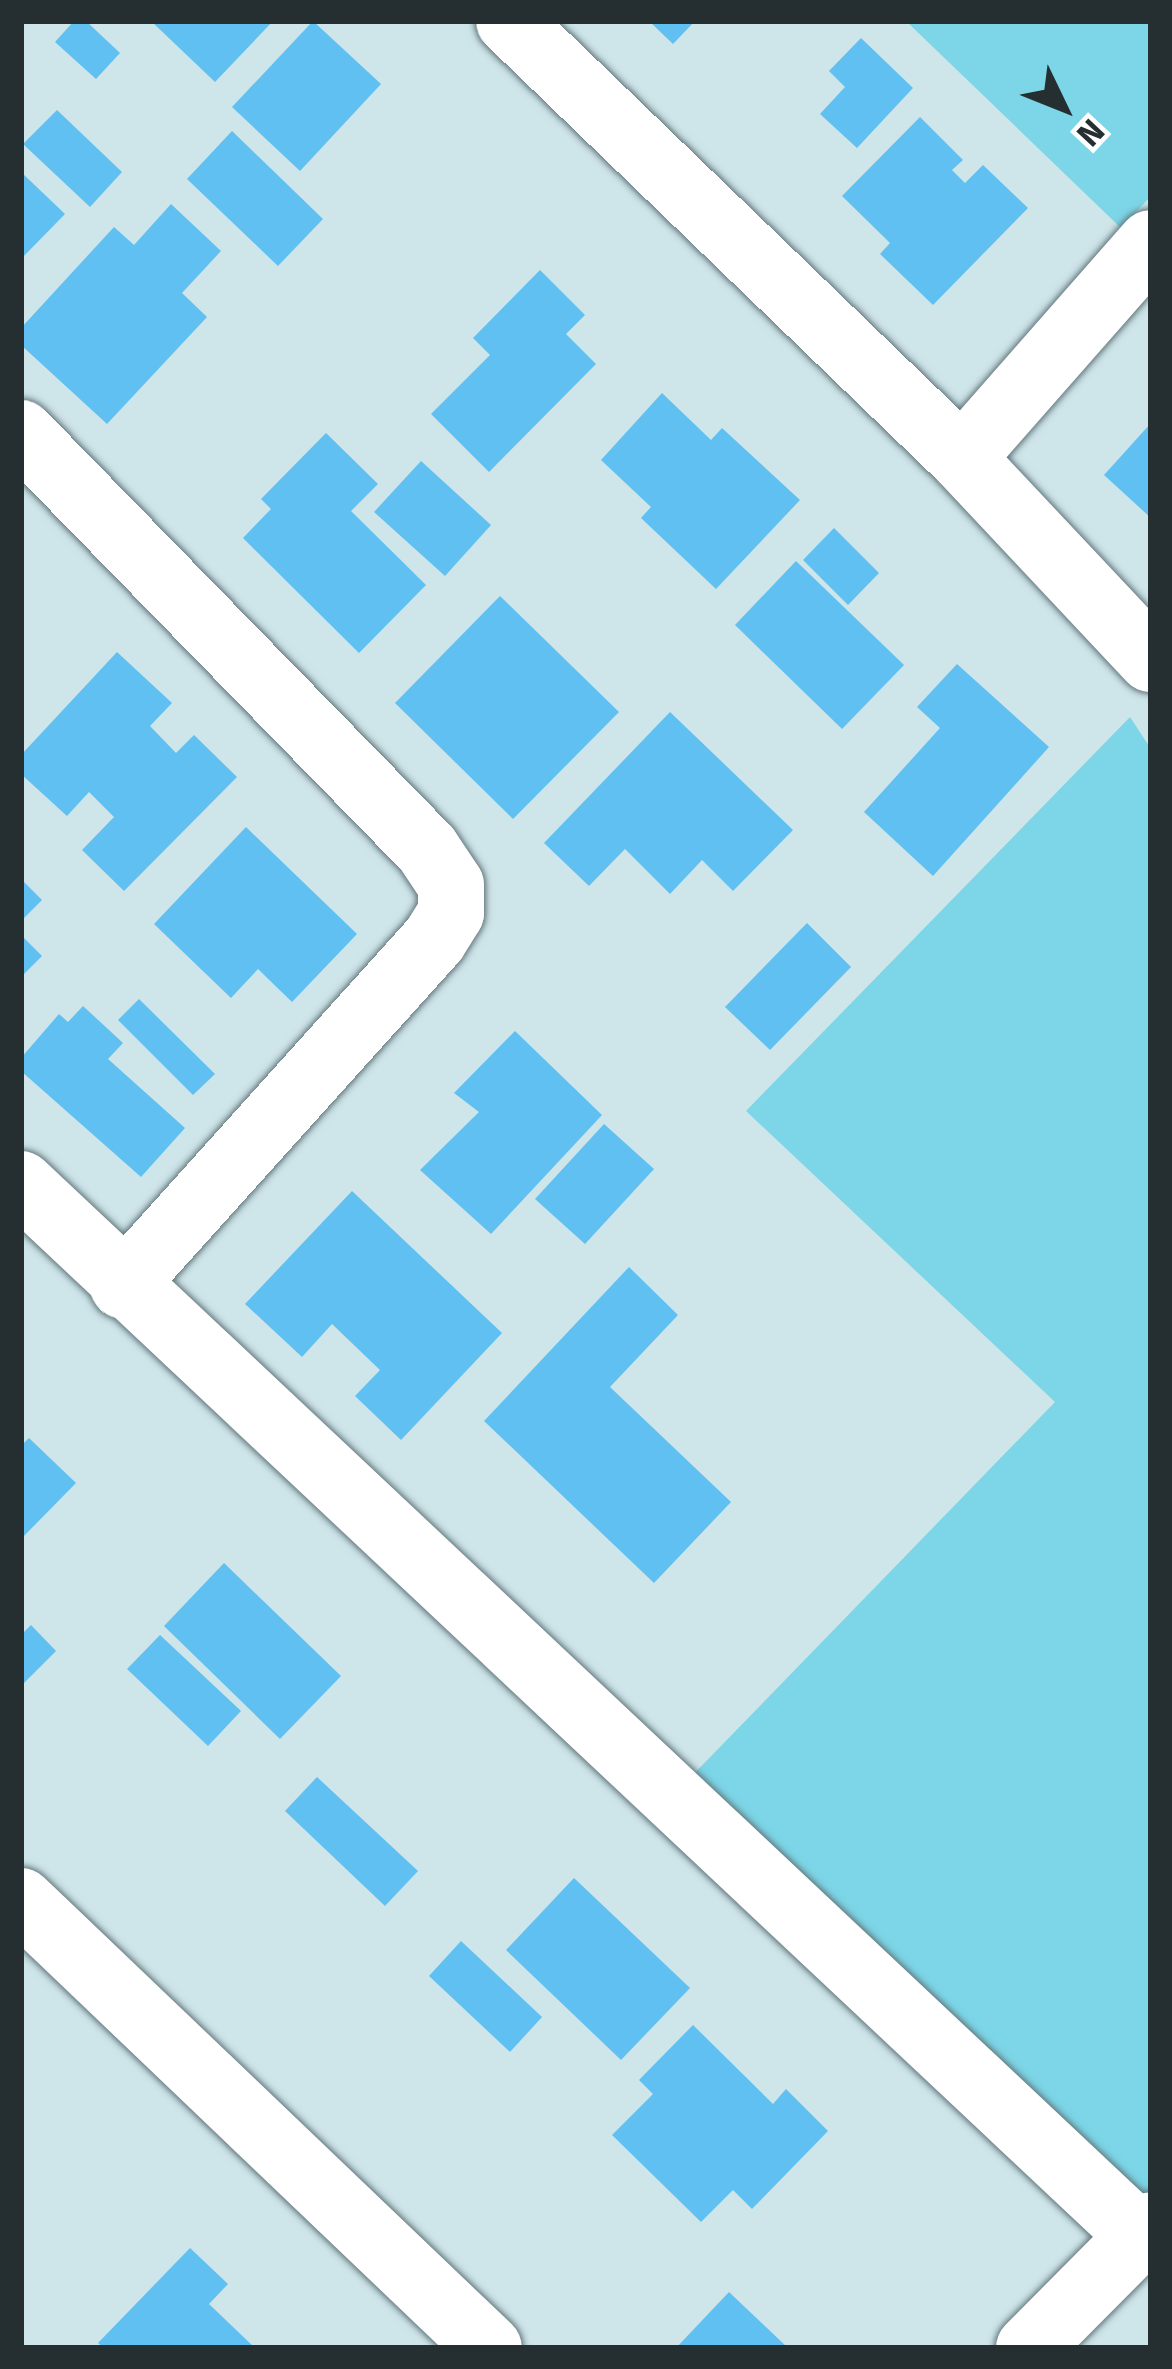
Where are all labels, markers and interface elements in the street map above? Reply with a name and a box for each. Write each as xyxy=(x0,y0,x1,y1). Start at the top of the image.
north arrow xyxy=(1004,48,1124,168)
text: N xyxy=(1068,111,1112,154)

